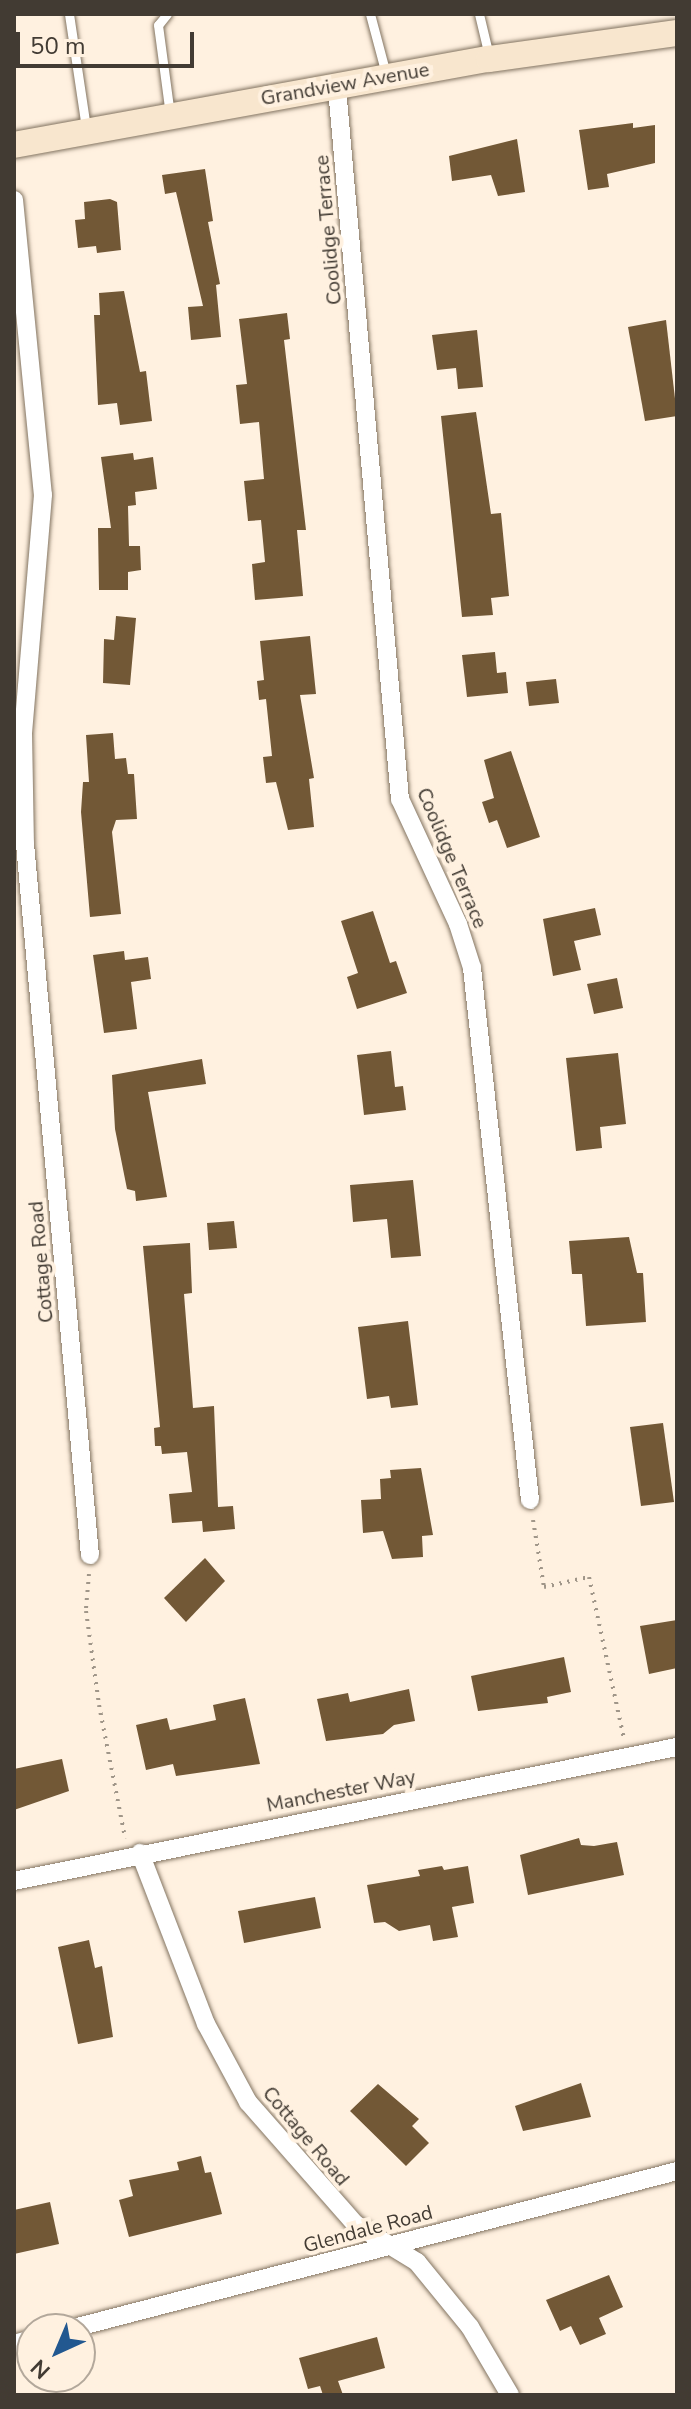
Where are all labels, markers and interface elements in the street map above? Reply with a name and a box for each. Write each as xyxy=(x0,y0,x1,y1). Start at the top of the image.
scale bar xyxy=(20,16,198,66)
text: 50 m xyxy=(30,30,86,62)
street label: Grandview Avenue xyxy=(259,57,431,111)
street label: Coolidge Terrace xyxy=(309,154,347,306)
street label: Coolidge Terrace xyxy=(412,784,492,932)
street label: Cottage Road xyxy=(24,1200,58,1324)
street label: Manchester Way xyxy=(264,1765,418,1817)
street label: Cottage Road xyxy=(258,2082,354,2190)
street label: Glendale Road xyxy=(301,2200,435,2258)
north arrow xyxy=(16,2313,96,2393)
text: N xyxy=(24,2352,57,2385)

